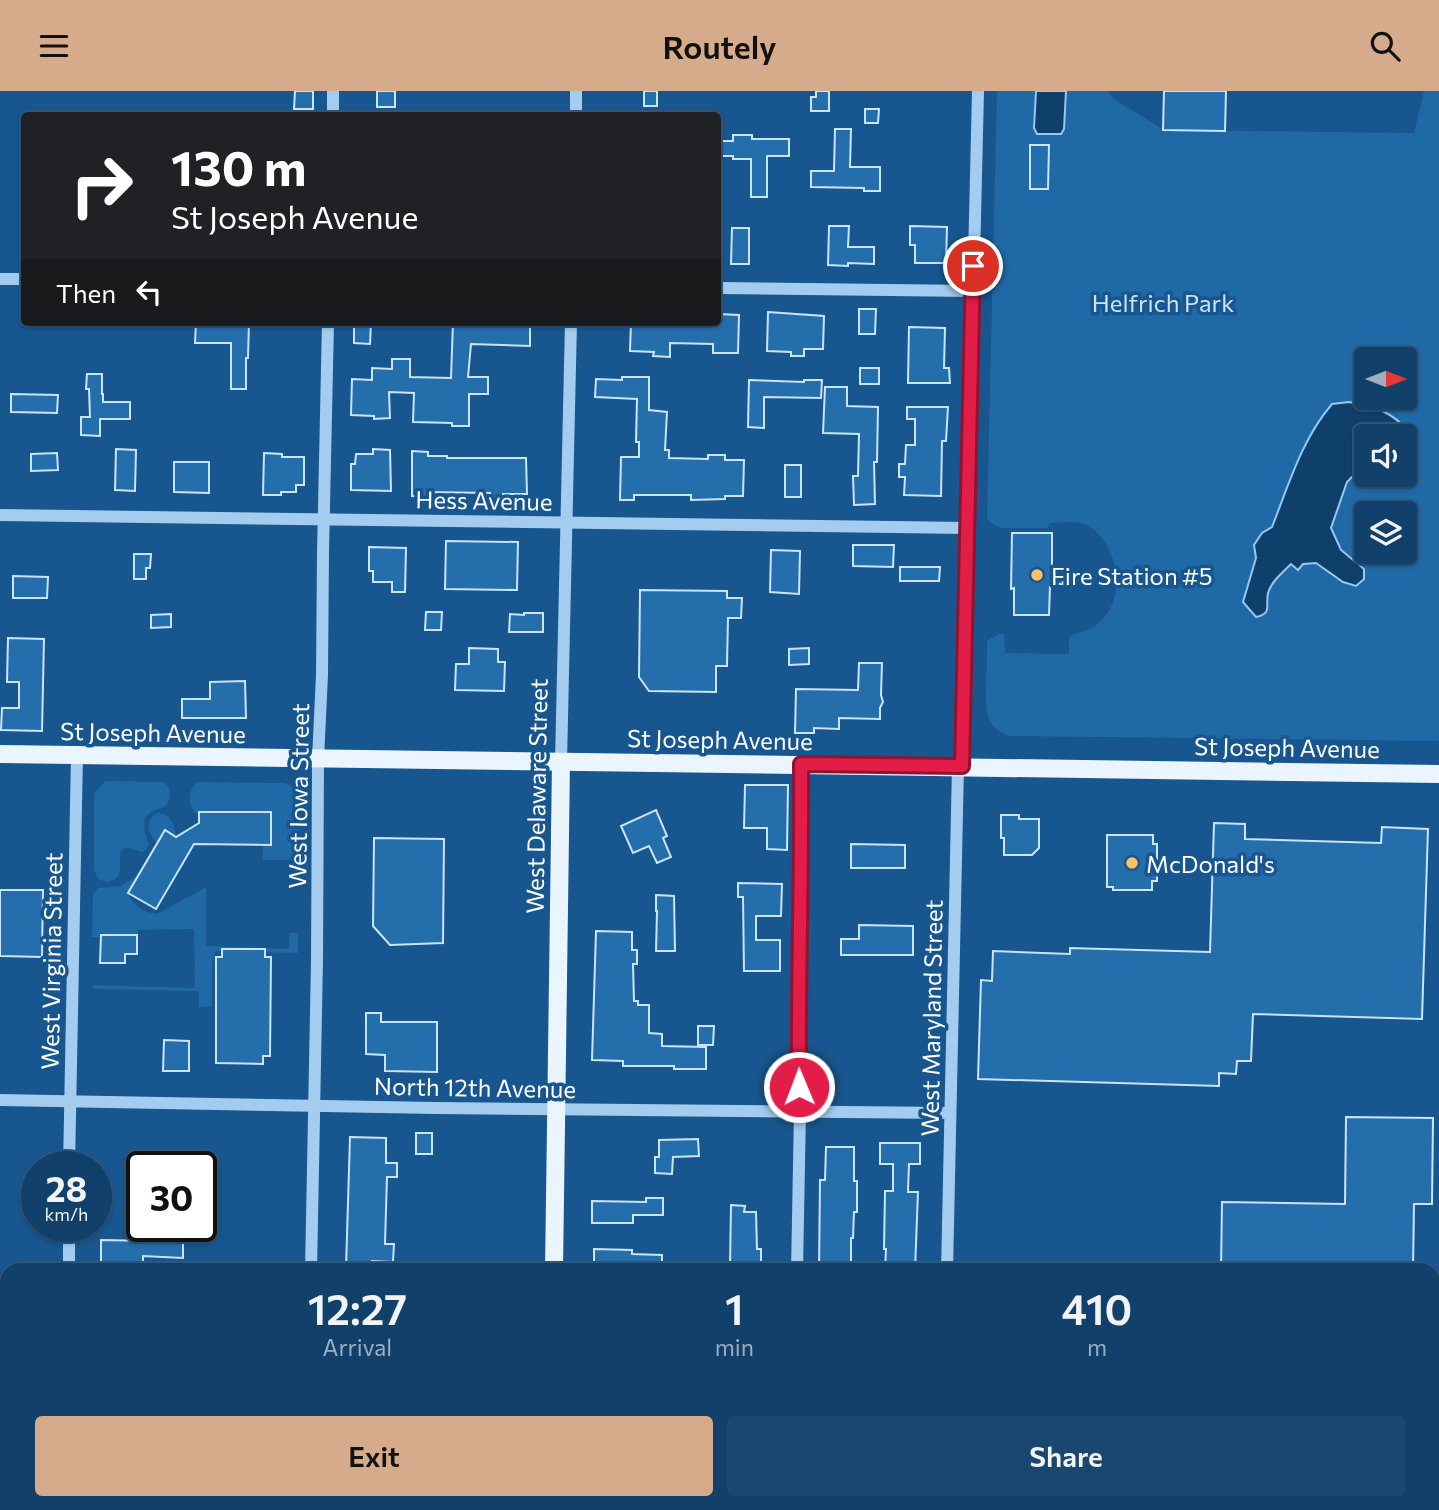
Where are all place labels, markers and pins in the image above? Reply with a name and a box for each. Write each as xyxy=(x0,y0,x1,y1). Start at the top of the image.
pin xyxy=(943,236,1003,296)
place label: Fire Station #5 xyxy=(1051,561,1212,590)
marker: Fire Station #5 xyxy=(1029,567,1045,583)
place label: McDonald's xyxy=(1146,849,1275,878)
marker: McDonald's xyxy=(1124,855,1140,871)

